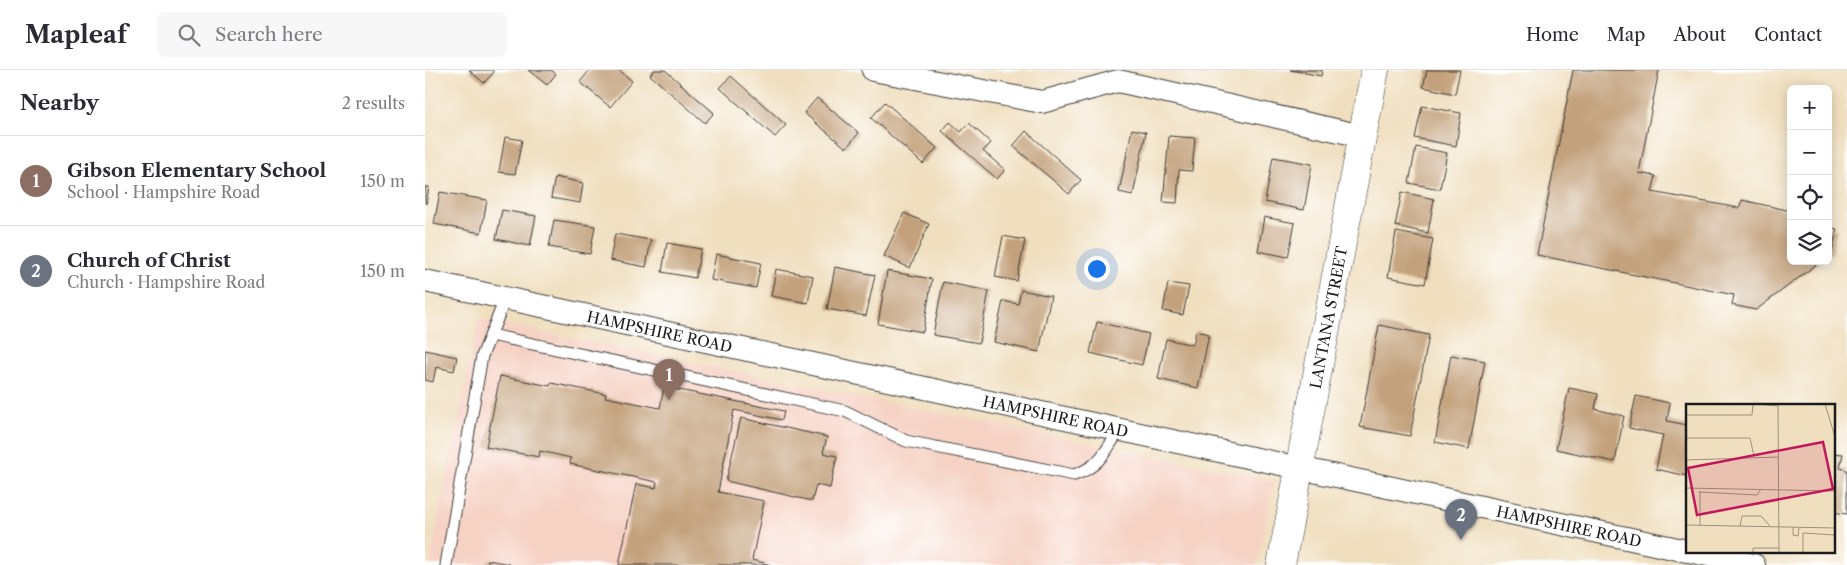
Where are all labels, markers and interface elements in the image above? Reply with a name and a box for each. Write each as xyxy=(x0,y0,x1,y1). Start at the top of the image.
search box xyxy=(157,12,507,57)
text: Mapleaf xyxy=(25,20,127,49)
icon: search xyxy=(175,21,203,49)
text: Search here xyxy=(215,23,323,46)
text: Home xyxy=(1526,24,1579,46)
text: Map xyxy=(1607,24,1645,46)
text: About xyxy=(1673,24,1726,46)
text: Contact xyxy=(1754,24,1822,46)
map controls xyxy=(1787,85,1832,265)
button: + xyxy=(1787,85,1832,130)
text: Nearby xyxy=(20,90,99,115)
text: 2 results xyxy=(342,93,405,113)
button: − xyxy=(1787,130,1832,175)
text: Gibson Elementary School xyxy=(67,159,326,182)
text: 1 xyxy=(32,171,40,191)
text: 150 m xyxy=(360,171,405,191)
button: locate xyxy=(1787,175,1832,220)
text: School · Hampshire Road xyxy=(67,182,260,202)
button: layers xyxy=(1787,220,1832,265)
street label: LANTANA STREET xyxy=(1305,244,1351,390)
text: Church of Christ xyxy=(67,249,231,272)
your location xyxy=(1084,256,1110,282)
text: 2 xyxy=(31,261,41,281)
text: 150 m xyxy=(360,261,405,281)
text: Church · Hampshire Road xyxy=(67,272,265,292)
street label: HAMPSHIRE ROAD xyxy=(585,306,734,356)
pin: 1 xyxy=(653,359,685,400)
street label: HAMPSHIRE ROAD xyxy=(981,391,1130,441)
inset map xyxy=(1686,404,1835,552)
pin: 2 xyxy=(1445,499,1477,540)
street label: HAMPSHIRE ROAD xyxy=(1495,501,1643,551)

